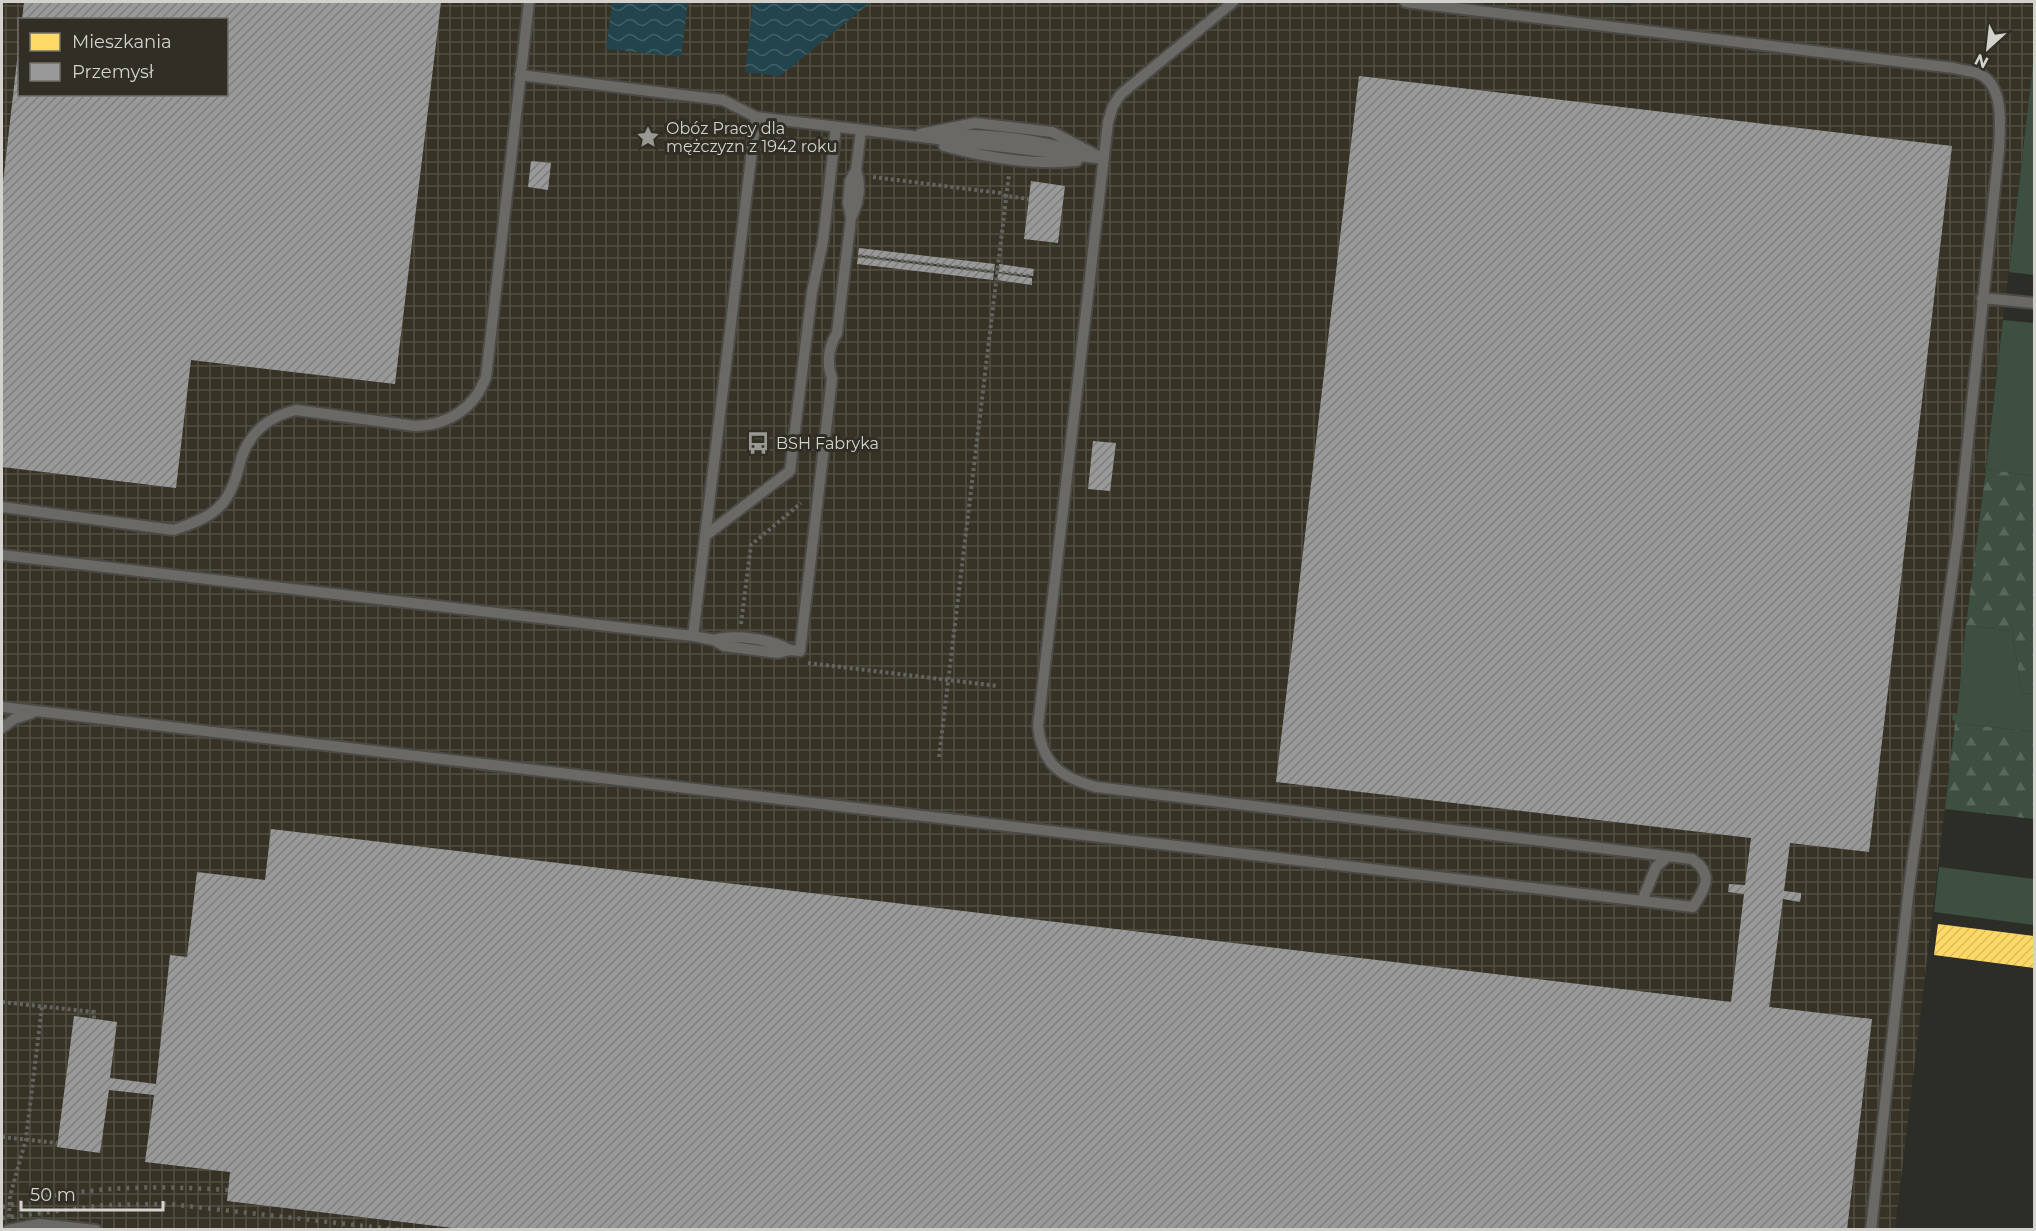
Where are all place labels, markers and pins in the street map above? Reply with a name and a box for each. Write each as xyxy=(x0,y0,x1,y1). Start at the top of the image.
place label: Obóz Pracy dla mężczyzn z 1942 roku xyxy=(666,119,837,156)
place icon: Obóz Pracy dla mężczyzn z 1942 roku xyxy=(635,124,661,150)
bus stop icon: BSH Fabryka xyxy=(745,430,771,456)
place label: BSH Fabryka xyxy=(776,434,879,453)

